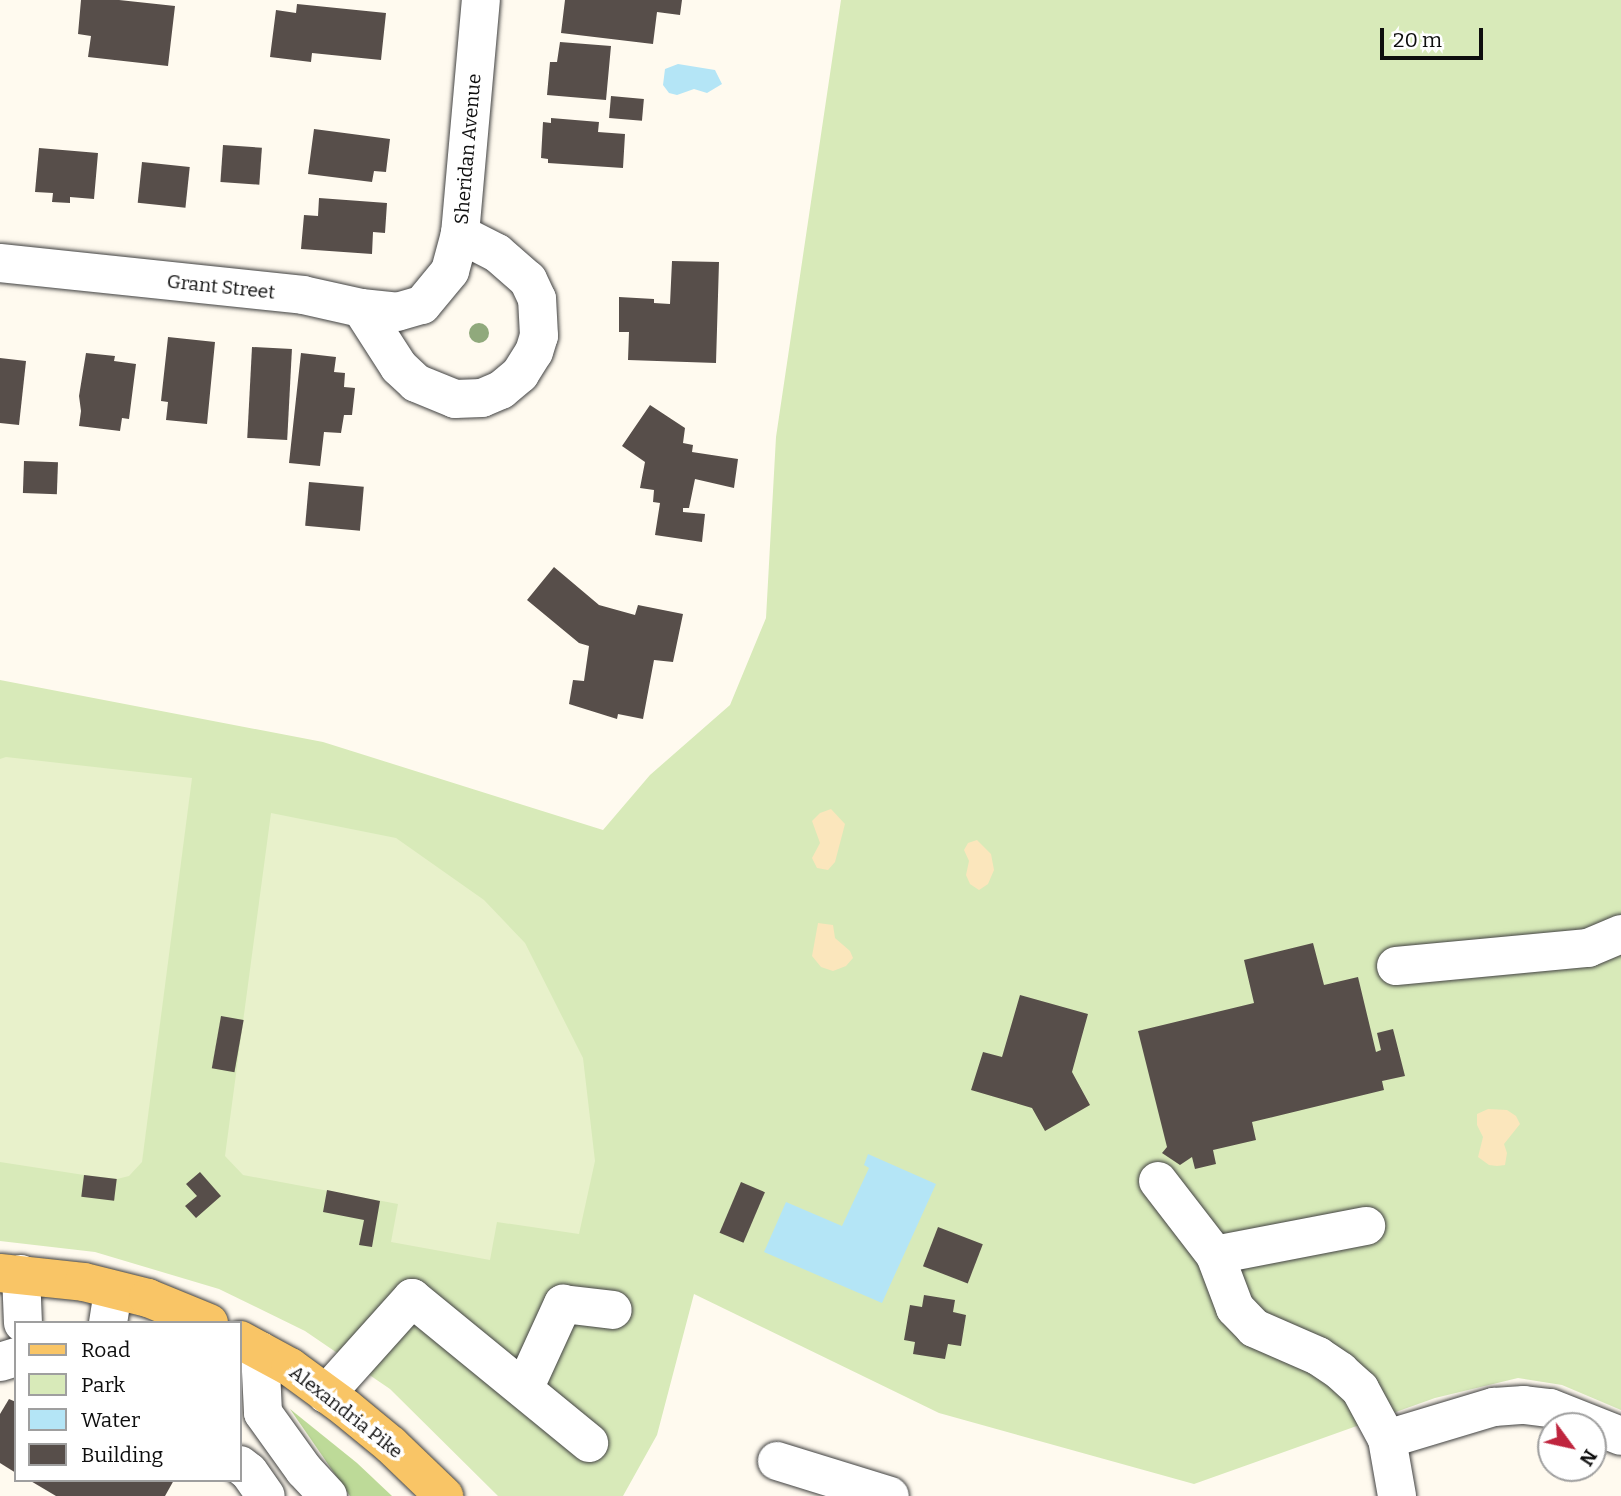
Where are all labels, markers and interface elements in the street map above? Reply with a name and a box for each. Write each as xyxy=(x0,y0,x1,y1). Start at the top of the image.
scale bar xyxy=(1383,14,1486,58)
text: 20 m xyxy=(1393,27,1442,53)
street label: Sheridan Avenue xyxy=(450,73,486,225)
street label: Grant Street xyxy=(166,270,276,304)
legend xyxy=(14,1321,242,1482)
text: Road xyxy=(81,1337,130,1363)
street label: Alexandria Pike xyxy=(285,1361,407,1463)
text: Park xyxy=(81,1372,125,1398)
text: Water xyxy=(81,1407,140,1433)
north arrow xyxy=(1537,1412,1607,1482)
text: Building xyxy=(81,1442,163,1468)
text: N xyxy=(1575,1445,1602,1470)

